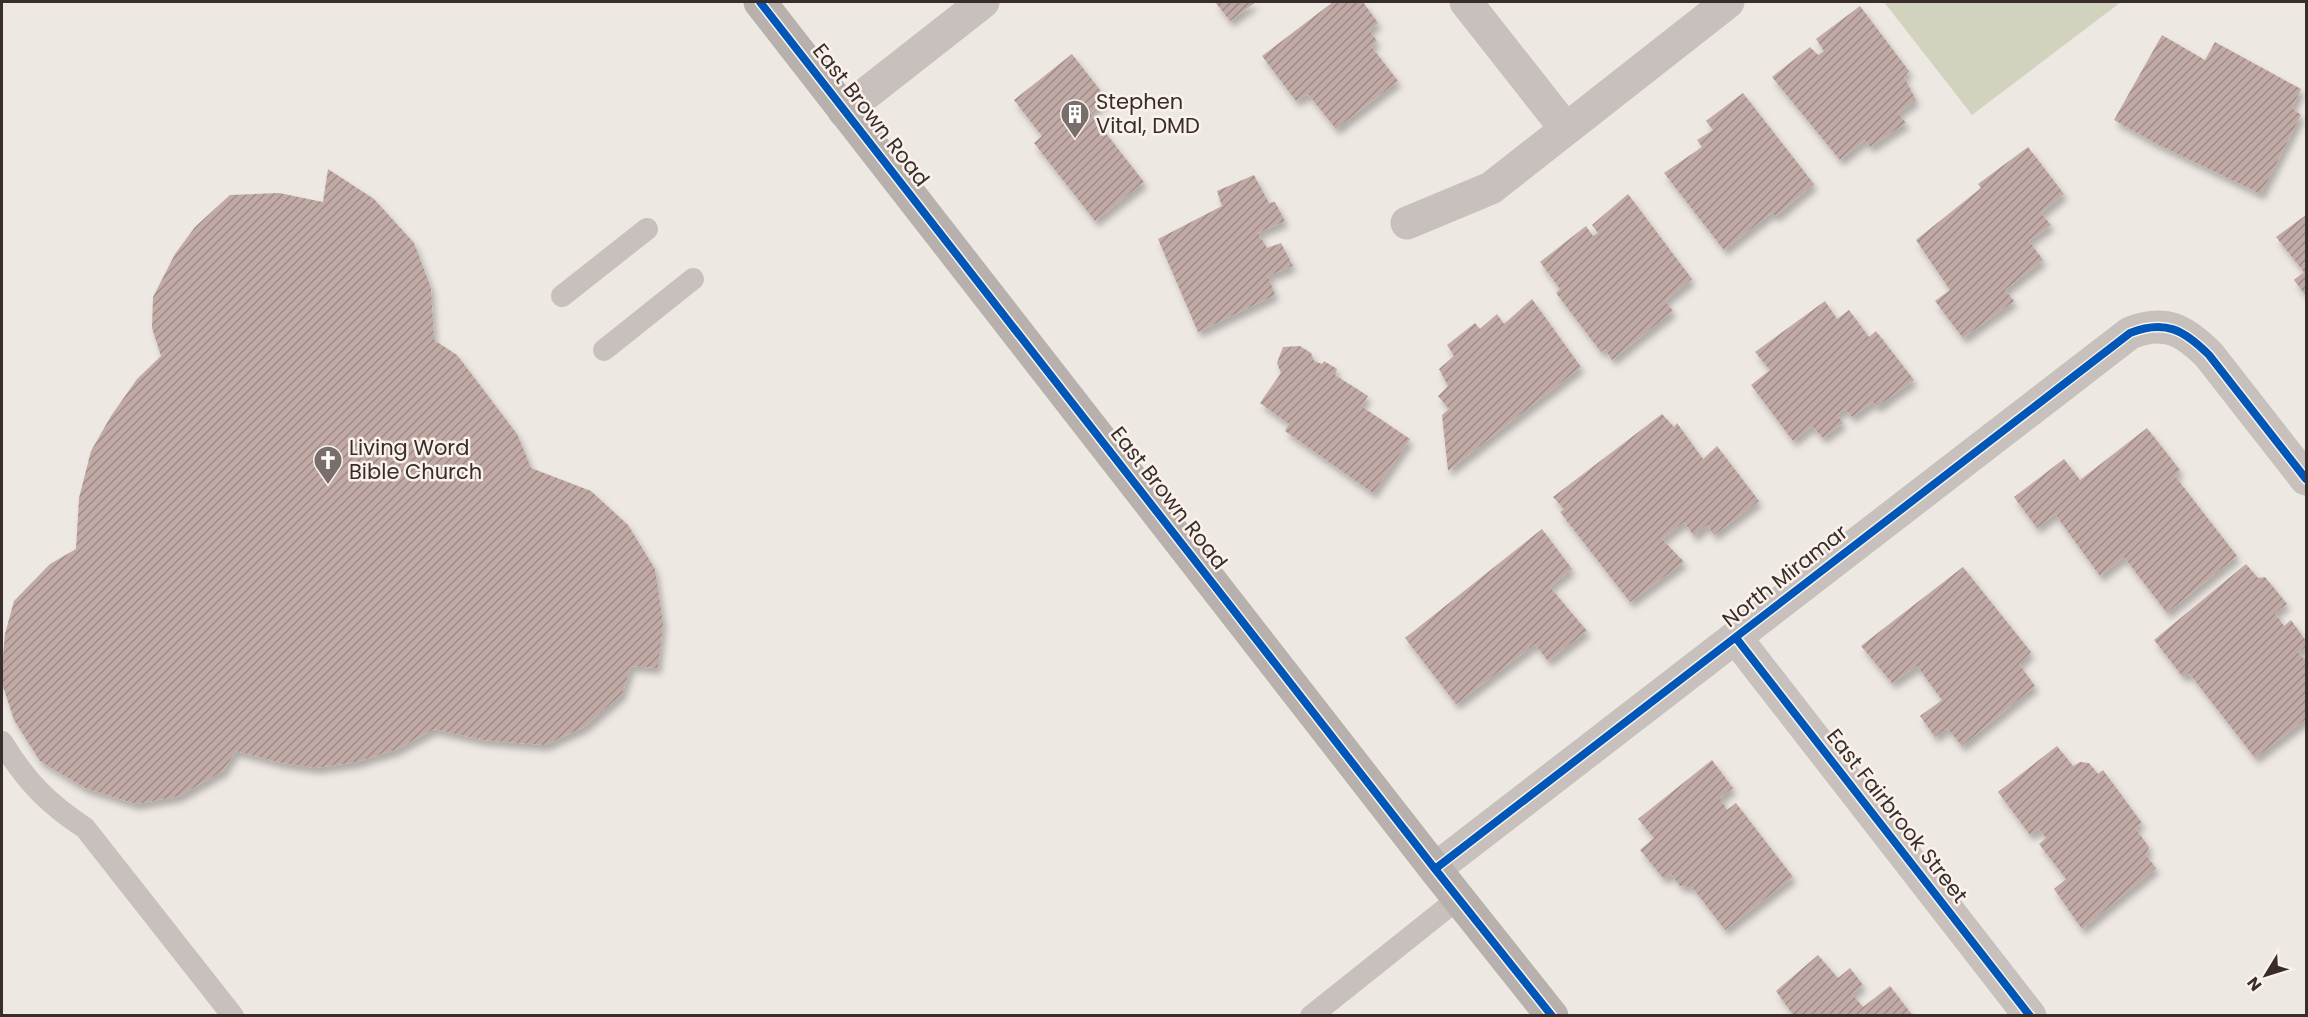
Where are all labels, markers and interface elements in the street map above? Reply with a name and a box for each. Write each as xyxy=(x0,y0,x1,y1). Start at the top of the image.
street label: East Brown Road xyxy=(806,37,936,192)
place label: Stephen Vital, DMD xyxy=(1096,87,1200,140)
building icon: Stephen Vital, DMD xyxy=(1059,98,1091,140)
street label: East Brown Road xyxy=(1104,420,1234,575)
place label: Living Word Bible Church xyxy=(349,433,482,486)
church icon: Living Word Bible Church xyxy=(312,444,344,486)
street label: North Miramar xyxy=(1716,517,1854,634)
street label: East Fairbrook Street xyxy=(1820,723,1975,909)
north arrow xyxy=(2236,945,2296,1005)
text: N xyxy=(2242,972,2267,996)

